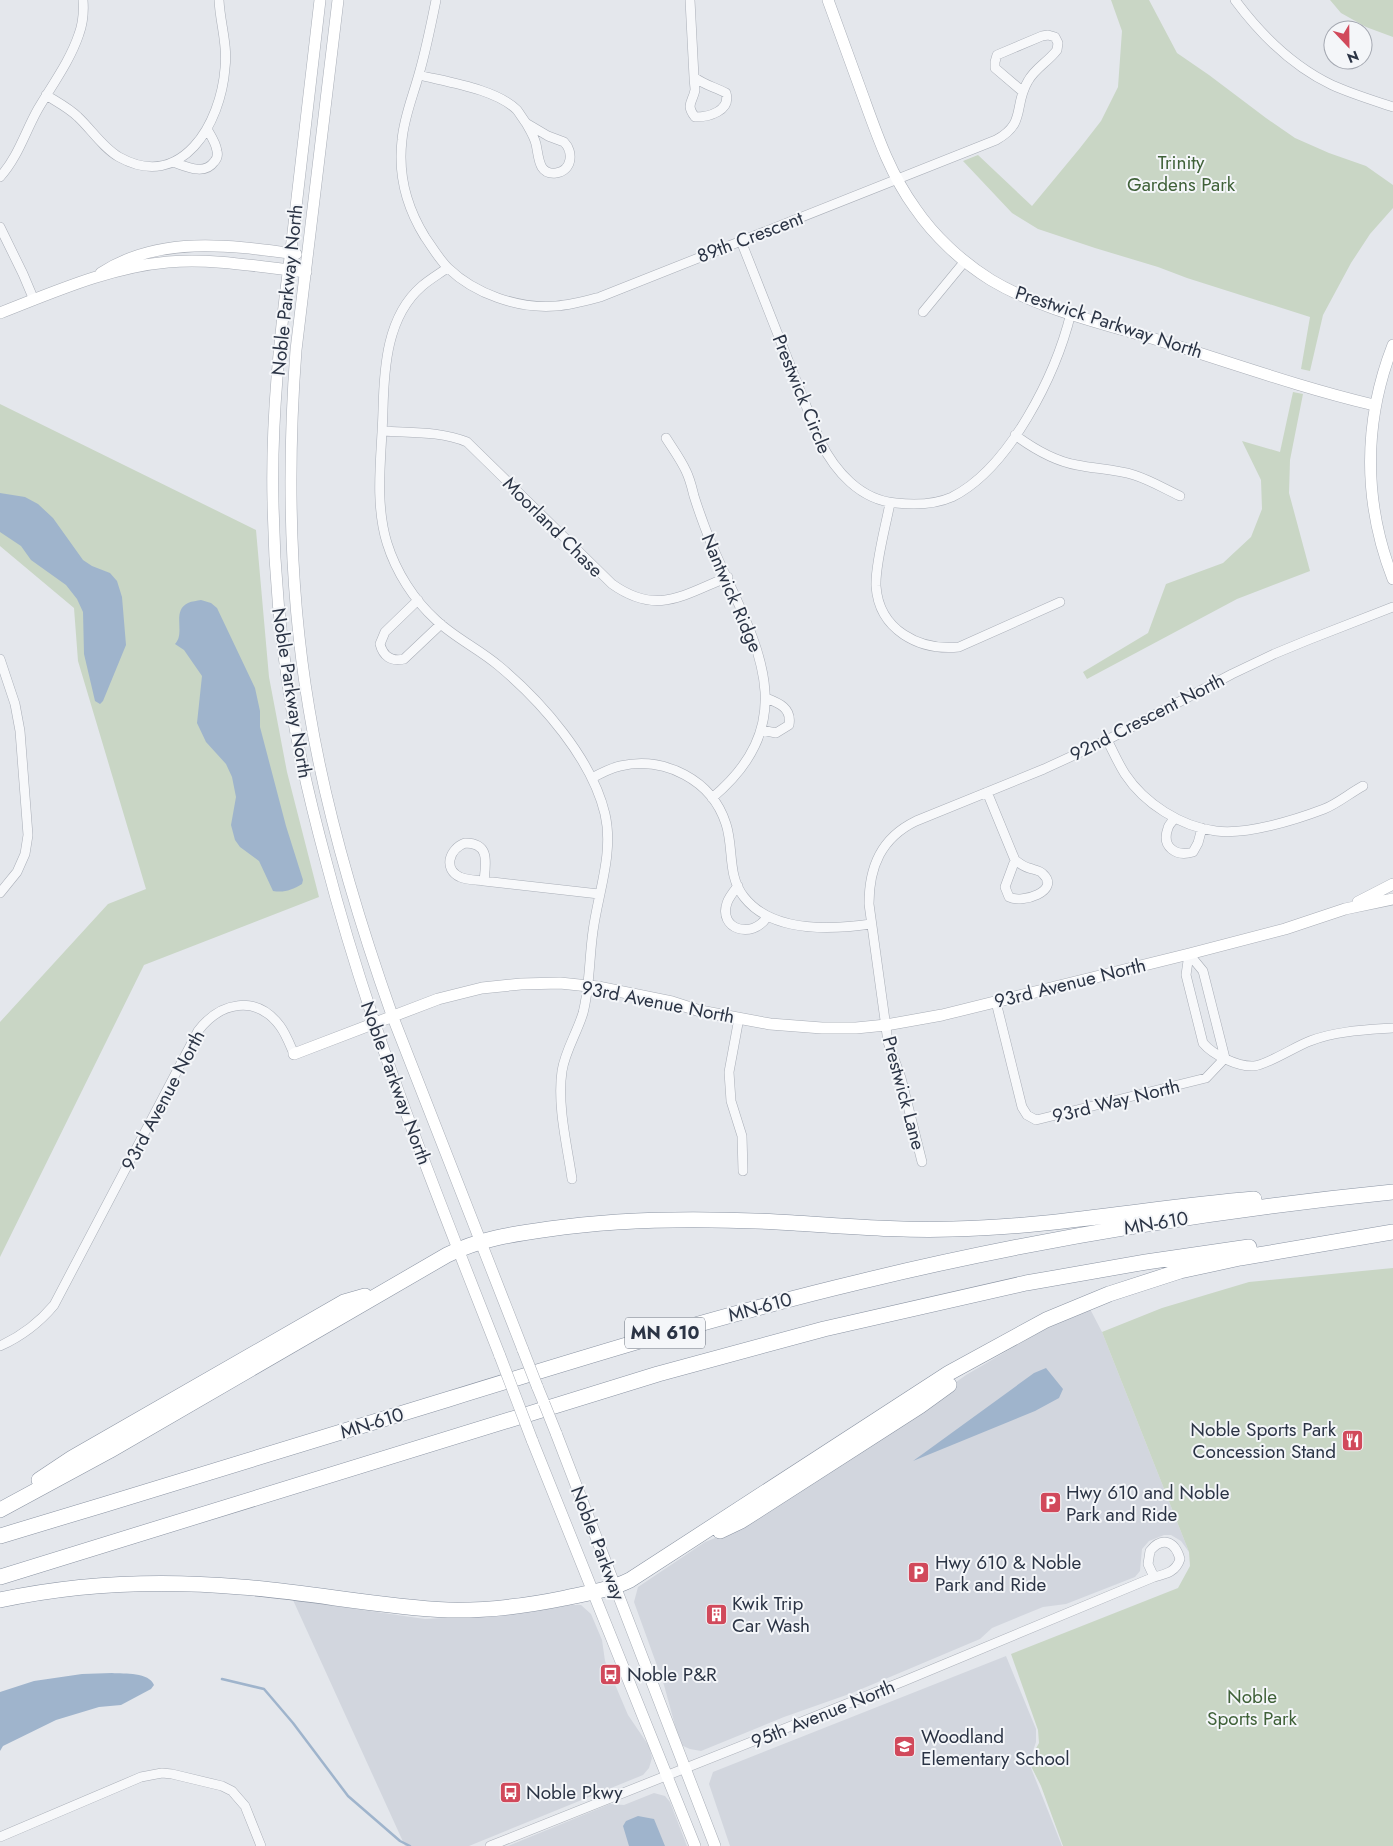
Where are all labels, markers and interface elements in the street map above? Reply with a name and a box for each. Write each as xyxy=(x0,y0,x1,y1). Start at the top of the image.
north arrow xyxy=(1323,20,1373,70)
text: N xyxy=(1344,46,1362,68)
park label: Trinity Gardens Park xyxy=(1127,149,1236,198)
street label: Noble Parkway North xyxy=(265,203,309,377)
street label: 89th Crescent xyxy=(693,204,807,270)
street label: Prestwick Parkway North xyxy=(1012,279,1206,365)
street label: Prestwick Circle xyxy=(766,330,838,458)
street label: Moorland Chase xyxy=(497,471,609,583)
street label: Nantwick Ridge xyxy=(695,530,769,657)
street label: Noble Parkway North xyxy=(265,606,319,780)
street label: 92nd Crescent North xyxy=(1065,666,1229,768)
street label: 93rd Avenue North xyxy=(991,951,1149,1015)
street label: 93rd Avenue North xyxy=(579,974,737,1030)
street label: Noble Parkway North xyxy=(354,998,438,1168)
street label: 93rd Avenue North xyxy=(115,1025,211,1175)
street label: Prestwick Lane xyxy=(876,1033,932,1153)
street label: 93rd Way North xyxy=(1049,1072,1183,1130)
street label: MN-610 xyxy=(1122,1205,1190,1241)
street label: MN-610 xyxy=(725,1286,795,1328)
road number: MN 610 xyxy=(625,1318,705,1349)
street label: MN-610 xyxy=(337,1401,407,1445)
place label: Noble Sports Park Concession Stand xyxy=(1190,1416,1337,1465)
restaurant icon: Noble Sports Park Concession Stand xyxy=(1340,1428,1364,1452)
place label: Hwy 610 and Noble Park and Ride xyxy=(1066,1479,1230,1528)
street label: Noble Parkway xyxy=(564,1482,632,1605)
parking icon: Hwy 610 and Noble Park and Ride xyxy=(1038,1491,1062,1515)
place label: Hwy 610 & Noble Park and Ride xyxy=(935,1549,1082,1598)
parking icon: Hwy 610 & Noble Park and Ride xyxy=(907,1561,931,1585)
place label: Kwik Trip Car Wash xyxy=(732,1590,810,1639)
building icon: Kwik Trip Car Wash xyxy=(704,1602,728,1626)
place label: Noble P&R xyxy=(627,1661,717,1688)
bus stop icon: Noble P&R xyxy=(599,1662,623,1686)
street label: 95th Avenue North xyxy=(747,1673,899,1755)
park label: Noble Sports Park xyxy=(1207,1683,1298,1732)
place label: Woodland Elementary School xyxy=(921,1723,1070,1772)
school or university icon: Woodland Elementary School xyxy=(893,1735,917,1759)
place label: Noble Pkwy xyxy=(526,1779,623,1806)
bus stop icon: Noble Pkwy xyxy=(498,1780,522,1804)

